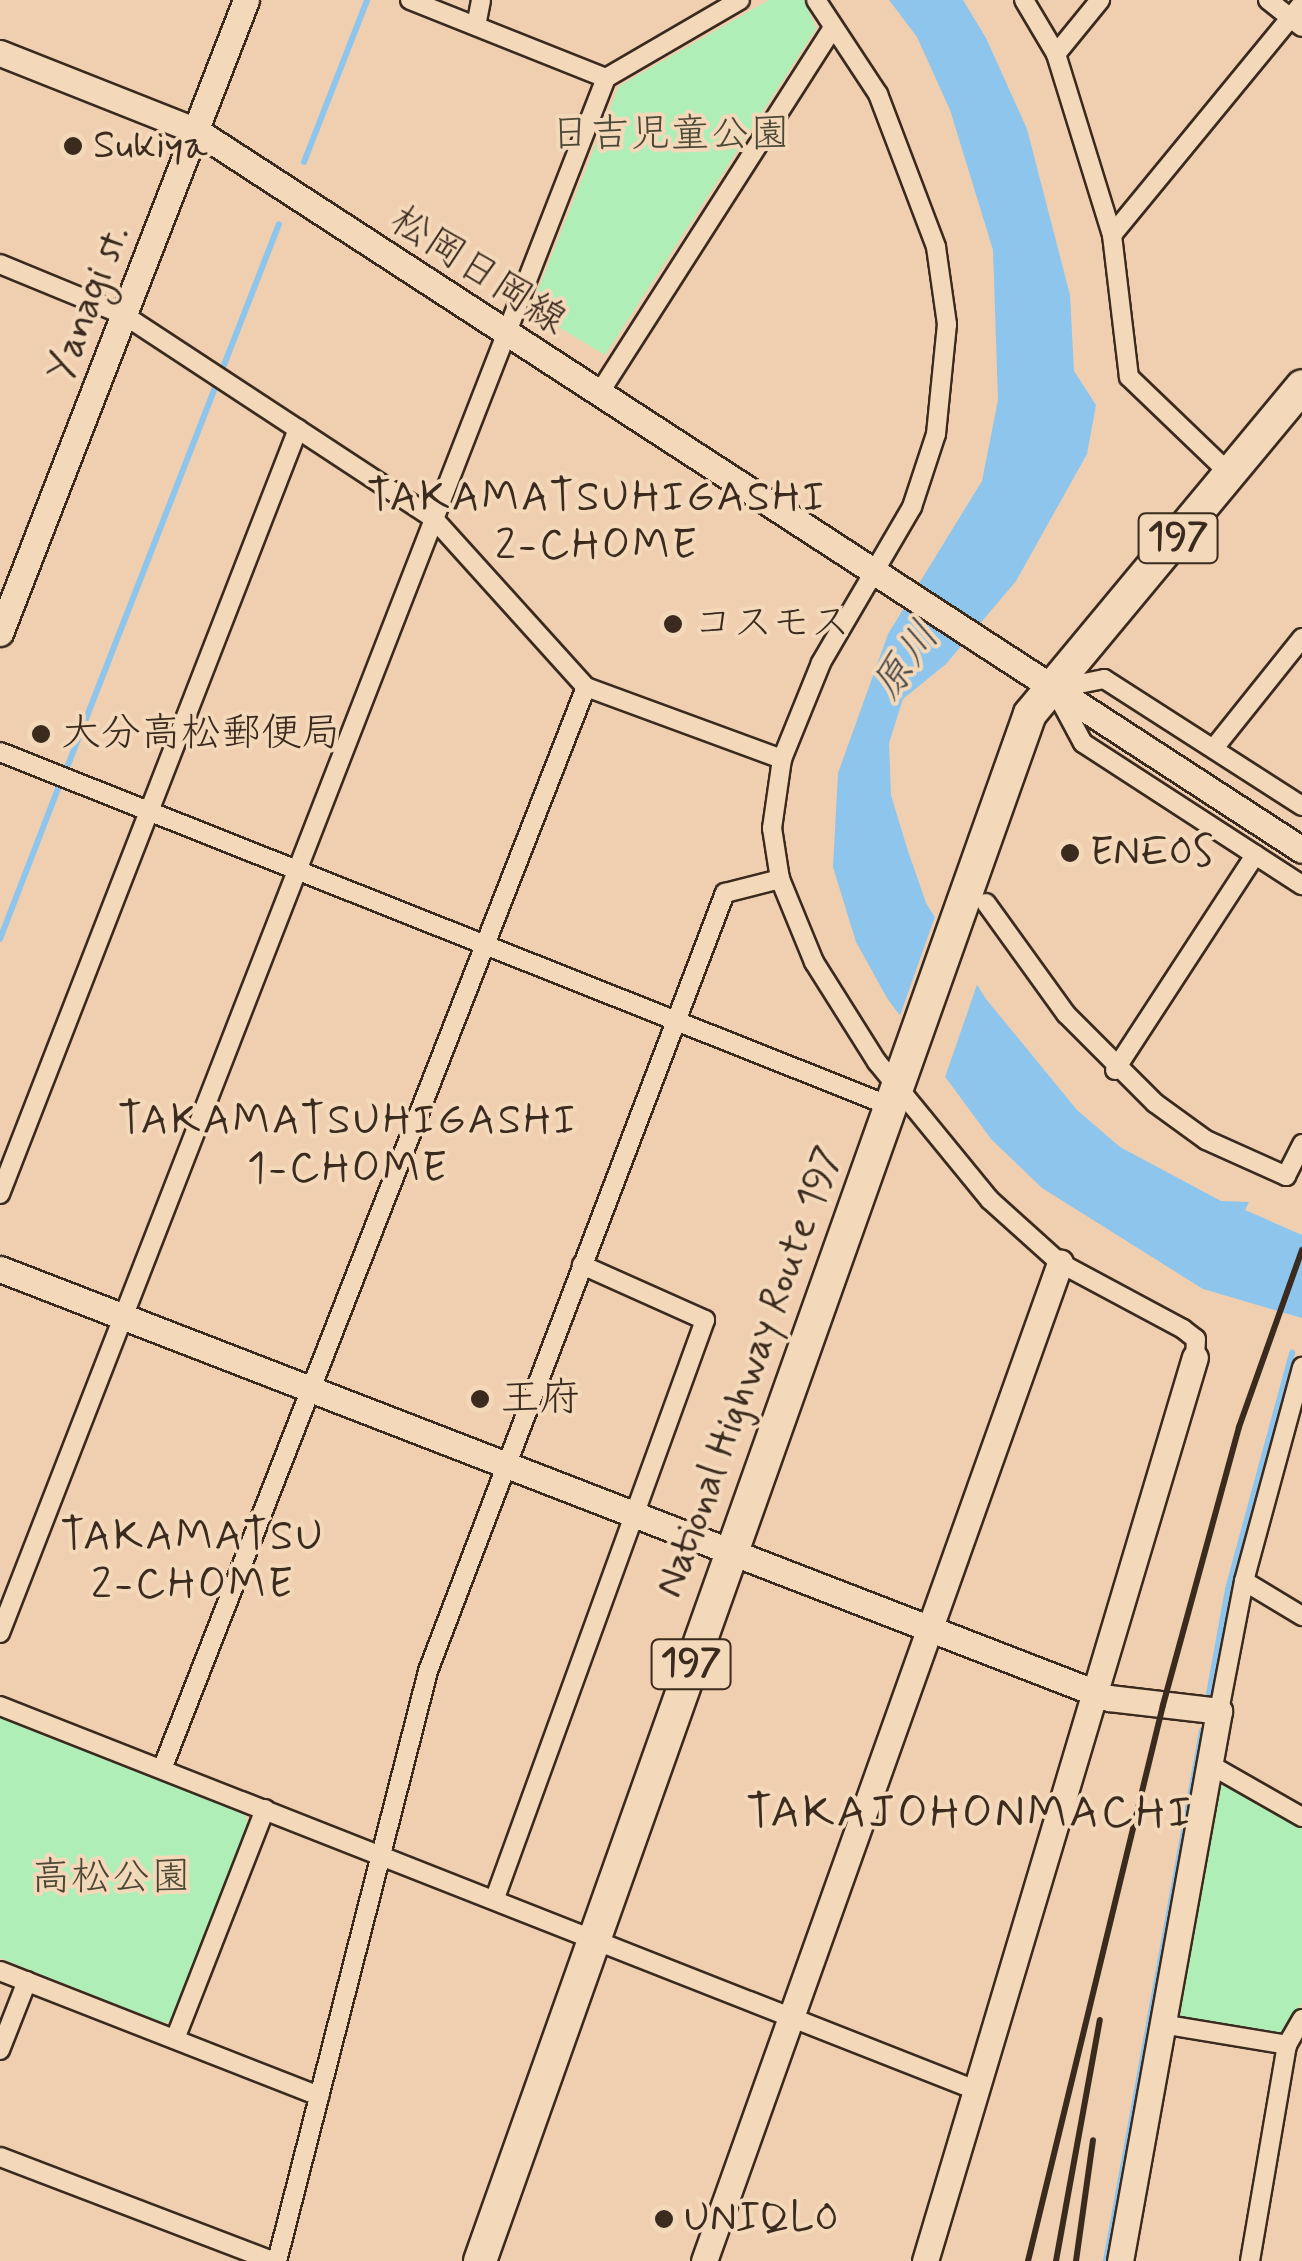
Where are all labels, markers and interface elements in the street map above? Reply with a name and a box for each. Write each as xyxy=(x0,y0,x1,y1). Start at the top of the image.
park label: 日吉児童公園 xyxy=(550,111,790,159)
place label: Sukiya xyxy=(93,122,208,170)
marker: Sukiya xyxy=(62,135,84,157)
street label: 松岡日岡線 xyxy=(381,196,575,346)
street label: Yanagi st. xyxy=(37,218,141,388)
district label: TAKAMATSUHIGASHI 2-CHOME xyxy=(371,474,823,572)
road number: 197 xyxy=(1136,505,1220,571)
place label: コスモス xyxy=(693,600,853,648)
marker: コスモス xyxy=(662,613,684,635)
water label: 原川 xyxy=(862,613,952,711)
place label: 大分高松郵便局 xyxy=(61,710,341,758)
marker: 大分高松郵便局 xyxy=(30,723,52,745)
place label: ENEOS xyxy=(1090,829,1213,877)
marker: ENEOS xyxy=(1059,842,1081,864)
district label: TAKAMATSUHIGASHI 1-CHOME xyxy=(122,1097,574,1196)
street label: National Highway Route 197 xyxy=(649,1147,851,1597)
place label: 王府 xyxy=(500,1375,580,1423)
marker: 王府 xyxy=(469,1388,491,1410)
district label: TAKAMATSU 2-CHOME xyxy=(64,1513,322,1612)
road number: 197 xyxy=(648,1631,734,1697)
district label: TAKAJOHONMACHI xyxy=(758,1787,1182,1841)
park label: 高松公園 xyxy=(31,1854,191,1902)
place label: UNIQLO xyxy=(684,2195,839,2243)
marker: UNIQLO xyxy=(653,2208,675,2230)

